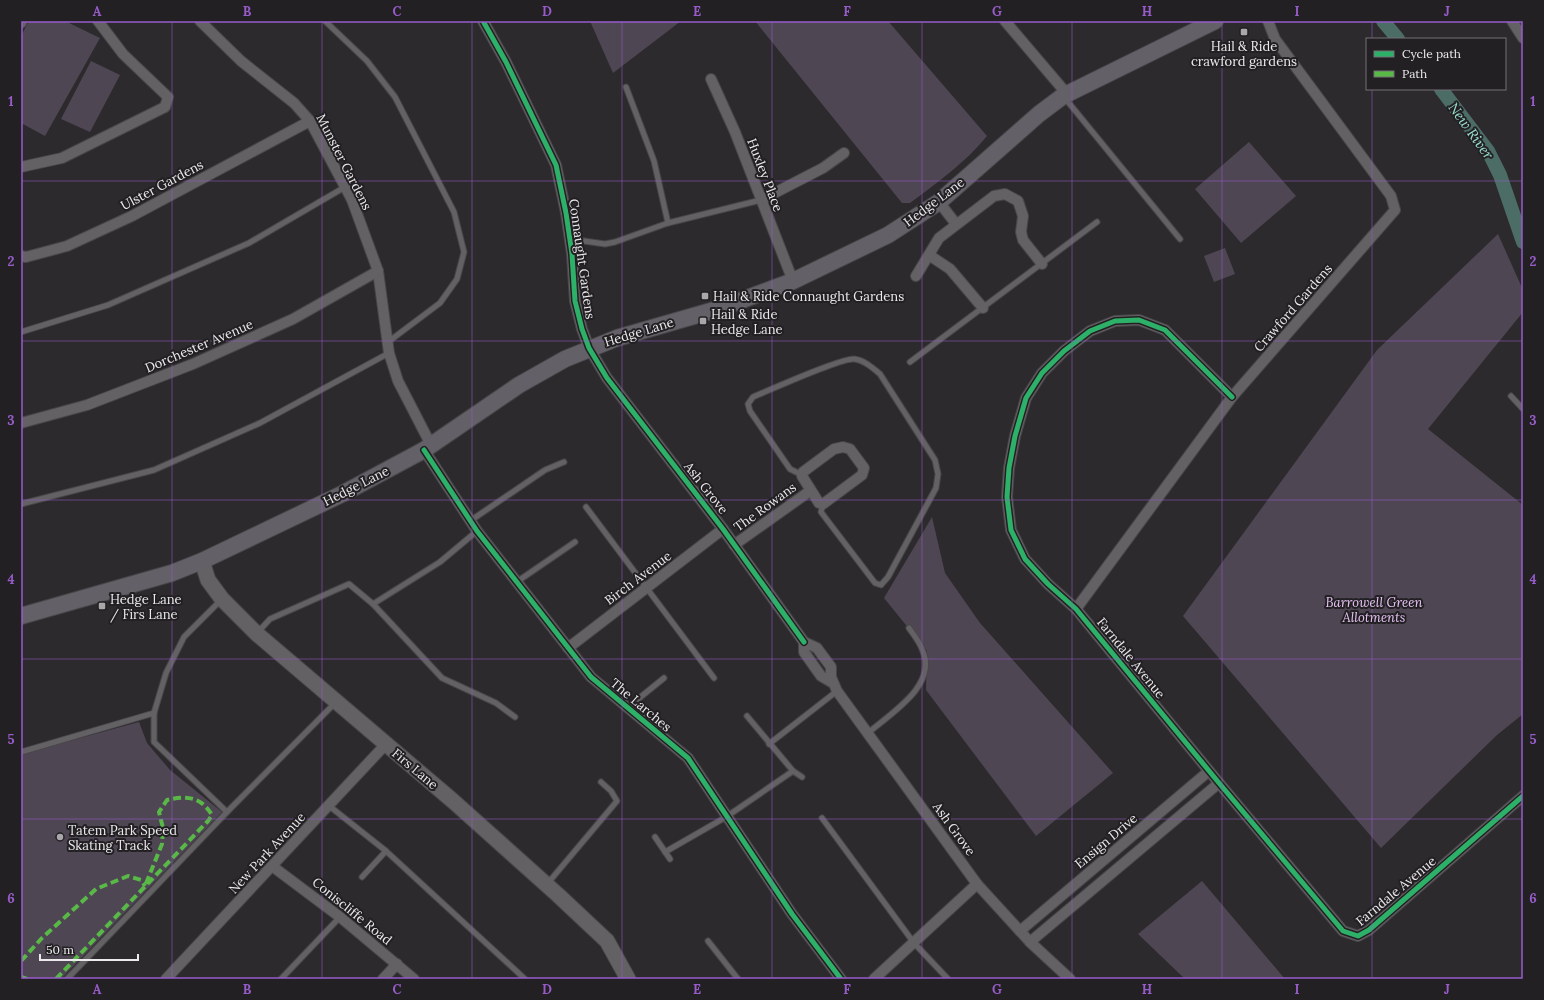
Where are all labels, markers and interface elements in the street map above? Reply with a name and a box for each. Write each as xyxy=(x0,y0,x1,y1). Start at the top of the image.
text: A xyxy=(93,3,102,20)
text: B xyxy=(243,3,252,20)
text: C xyxy=(393,3,402,20)
text: D xyxy=(542,3,552,20)
text: E xyxy=(693,3,701,20)
text: F xyxy=(843,3,851,20)
text: G xyxy=(992,3,1002,20)
text: H xyxy=(1142,3,1152,20)
text: I xyxy=(1294,3,1300,20)
text: J xyxy=(1444,3,1450,20)
marker: Hail & Ride crawford gardens xyxy=(1239,27,1249,37)
place label: Hail & Ride crawford gardens xyxy=(1191,38,1297,70)
legend xyxy=(1366,38,1506,90)
text: Cycle path xyxy=(1402,46,1461,61)
text: Path xyxy=(1402,66,1427,81)
text: 1 xyxy=(8,93,14,110)
text: 1 xyxy=(1530,93,1536,110)
water label: New River xyxy=(1444,99,1498,163)
street label: Munster Gardens xyxy=(312,111,376,213)
street label: Huxley Place xyxy=(743,136,787,214)
street label: Ulster Gardens xyxy=(118,156,206,214)
street label: Hedge Lane xyxy=(900,174,968,230)
street label: Connaught Gardens xyxy=(565,198,599,320)
text: 2 xyxy=(8,253,15,270)
text: 2 xyxy=(1530,253,1537,270)
street label: Crawford Gardens xyxy=(1250,261,1336,355)
place label: Hail & Ride Connaught Gardens xyxy=(713,288,904,305)
marker: Hail & Ride Connaught Gardens xyxy=(700,291,710,301)
place label: Hail & Ride Hedge Lane xyxy=(711,306,783,338)
street label: Hedge Lane xyxy=(602,313,676,351)
street label: Dorchester Avenue xyxy=(142,316,256,376)
marker: Hail & Ride Hedge Lane xyxy=(698,316,708,326)
text: 3 xyxy=(7,412,15,429)
text: 3 xyxy=(1529,412,1537,429)
street label: Ash Grove xyxy=(680,458,732,518)
street label: Hedge Lane xyxy=(320,462,392,510)
street label: The Rowans xyxy=(730,479,800,535)
street label: Birch Avenue xyxy=(601,547,675,609)
text: 4 xyxy=(7,571,15,588)
text: 4 xyxy=(1529,571,1537,588)
place label: Hedge Lane / Firs Lane xyxy=(110,591,182,623)
park label: Barrowell Green Allotments xyxy=(1325,594,1423,626)
marker: Hedge Lane / Firs Lane xyxy=(97,601,107,611)
street label: Farndale Avenue xyxy=(1093,614,1169,702)
street label: The Larches xyxy=(607,675,675,735)
text: 5 xyxy=(7,731,15,748)
text: 5 xyxy=(1529,731,1537,748)
street label: Firs Lane xyxy=(388,745,442,793)
street label: Ash Grove xyxy=(928,798,979,859)
street label: New Park Avenue xyxy=(225,809,309,897)
street label: Ensign Drive xyxy=(1071,810,1141,872)
place label: Tatem Park Speed Skating Track xyxy=(68,822,177,854)
marker: Tatem Park Speed Skating Track xyxy=(55,832,65,842)
street label: Farndale Avenue xyxy=(1352,853,1440,929)
street label: Coniscliffe Road xyxy=(309,874,396,949)
text: 6 xyxy=(7,890,15,907)
text: 6 xyxy=(1529,890,1537,907)
scale bar xyxy=(40,936,138,962)
text: 50 m xyxy=(46,942,74,957)
text: A xyxy=(93,981,102,998)
text: B xyxy=(243,981,252,998)
text: C xyxy=(393,981,402,998)
text: D xyxy=(542,981,552,998)
text: E xyxy=(693,981,701,998)
text: F xyxy=(843,981,851,998)
text: G xyxy=(992,981,1002,998)
text: H xyxy=(1142,981,1152,998)
text: I xyxy=(1294,981,1300,998)
text: J xyxy=(1444,981,1450,998)

